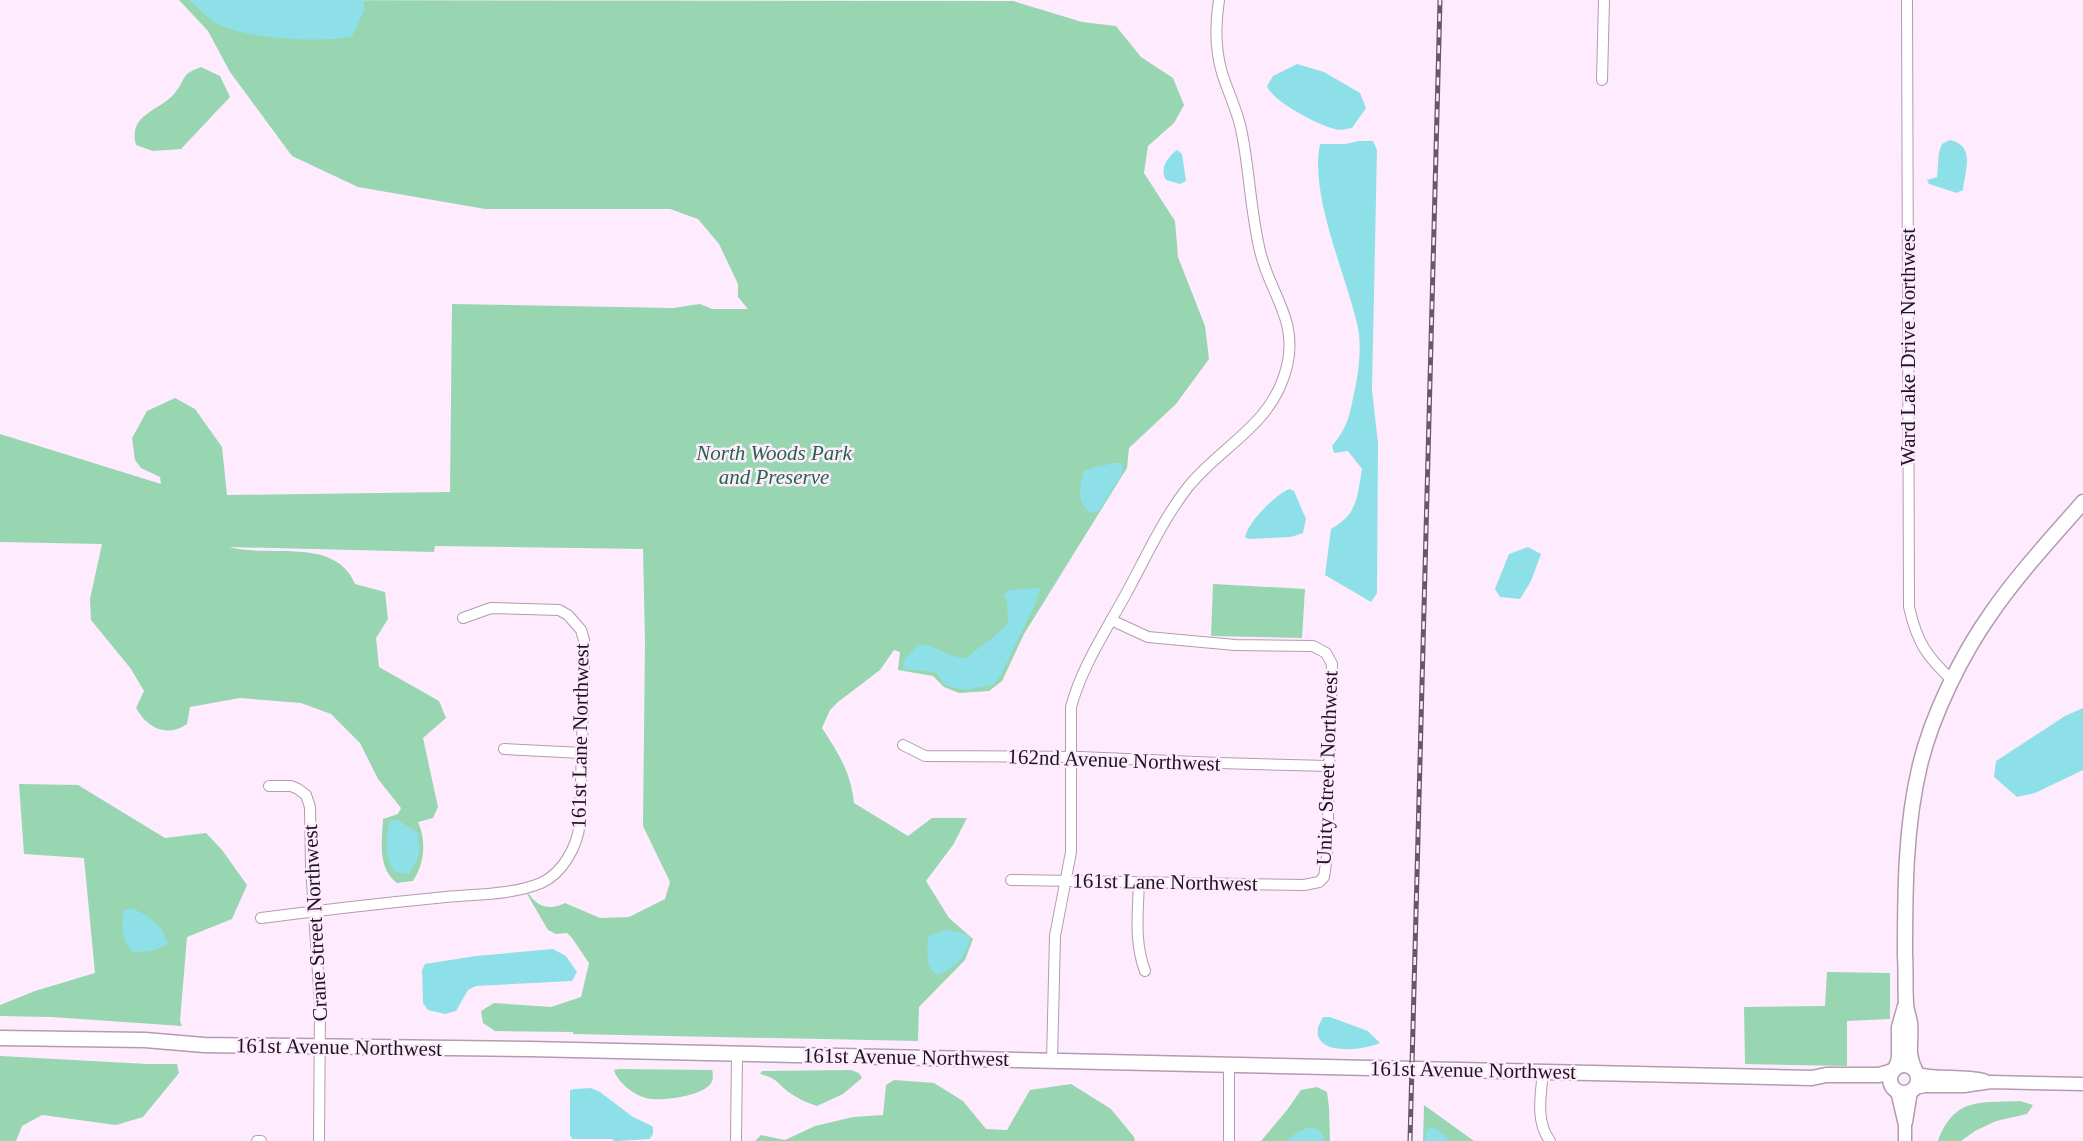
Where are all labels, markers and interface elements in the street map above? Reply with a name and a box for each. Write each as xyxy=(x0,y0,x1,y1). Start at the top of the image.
street label: Ward Lake Drive Northwest xyxy=(1896,228,1920,466)
park label: North Woods Park and Preserve xyxy=(695,441,852,489)
street label: 161st Lane Northwest xyxy=(566,643,594,829)
street label: Unity Street Northwest xyxy=(1312,670,1342,866)
street label: 162nd Avenue Northwest xyxy=(1007,744,1221,776)
street label: Crane Street Northwest xyxy=(298,824,332,1022)
street label: 161st Lane Northwest xyxy=(1072,868,1258,896)
street label: 161st Avenue Northwest xyxy=(236,1033,442,1061)
street label: 161st Avenue Northwest xyxy=(803,1043,1009,1071)
street label: 161st Avenue Northwest xyxy=(1370,1056,1576,1084)

